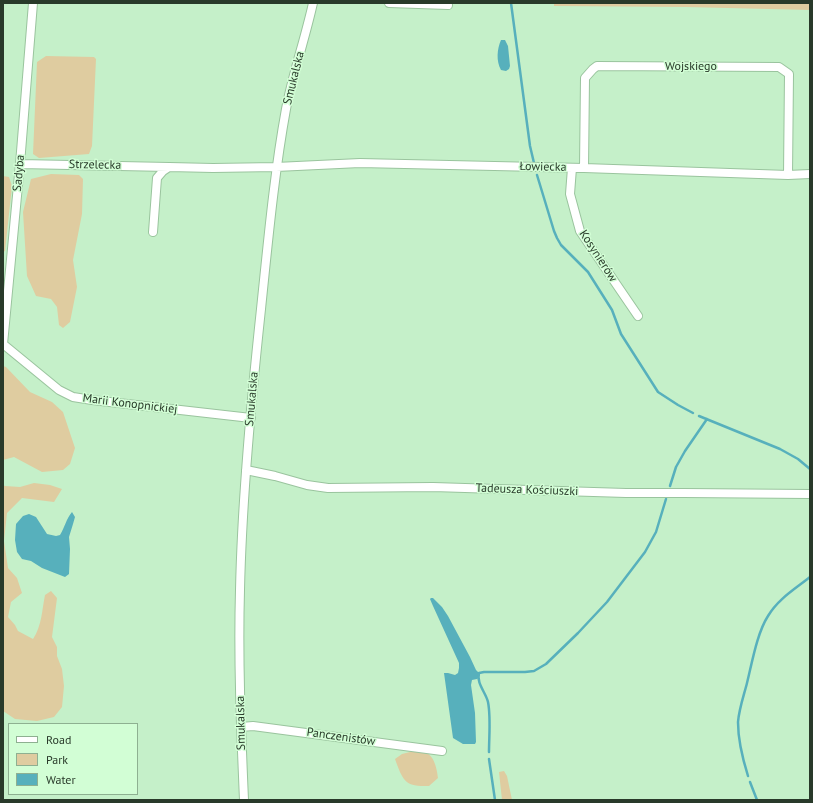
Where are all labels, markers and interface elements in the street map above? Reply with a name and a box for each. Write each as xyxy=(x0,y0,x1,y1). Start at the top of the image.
street label: Smukalska xyxy=(280,50,308,106)
street label: Wojskiego xyxy=(665,60,717,74)
street label: Sadyba xyxy=(10,154,28,192)
street label: Strzelecka xyxy=(69,157,121,173)
street label: Łowiecka xyxy=(519,159,567,175)
street label: Kosynierów xyxy=(576,227,620,285)
street label: Smukalska xyxy=(242,371,262,427)
street label: Marii Konopnickiej xyxy=(82,391,178,417)
street label: Tadeusza Kościuszki xyxy=(475,481,579,499)
street label: Smukalska xyxy=(233,696,249,750)
legend xyxy=(8,723,138,795)
street label: Panczenistów xyxy=(306,725,376,749)
text: Road xyxy=(46,732,71,747)
text: Park xyxy=(46,752,68,767)
text: Water xyxy=(46,772,76,787)

